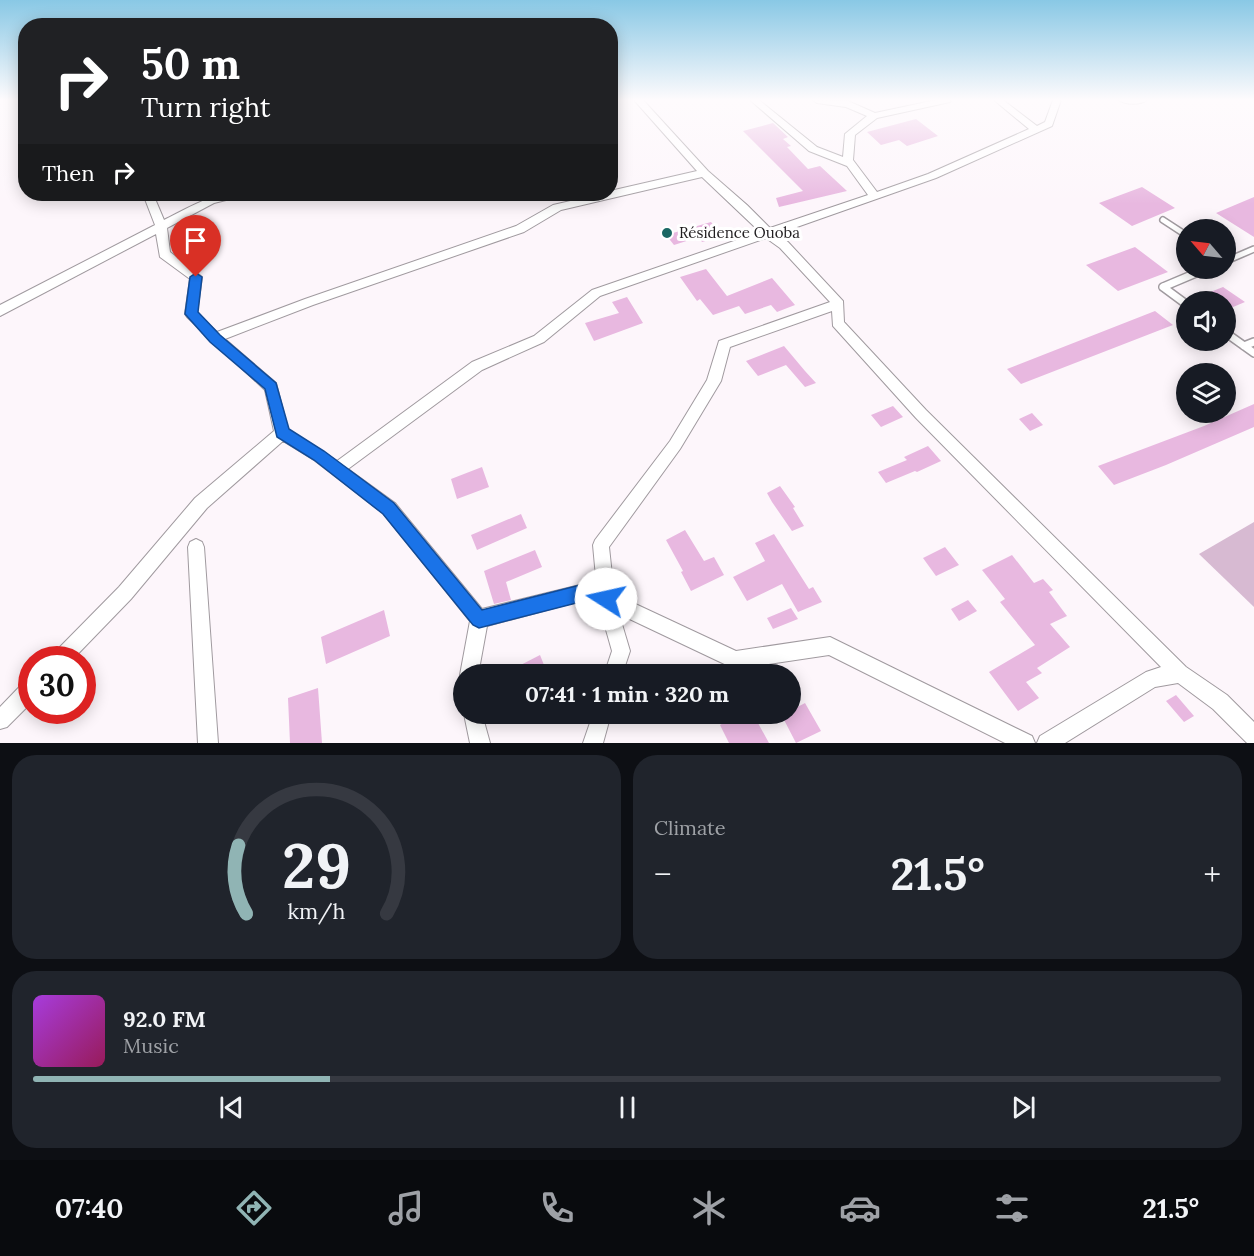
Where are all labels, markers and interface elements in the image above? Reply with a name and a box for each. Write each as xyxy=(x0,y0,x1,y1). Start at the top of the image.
text: 50 m xyxy=(141,37,240,91)
icon: right xyxy=(42,42,120,120)
text: Turn right xyxy=(141,90,270,124)
icon: right xyxy=(107,156,140,189)
text: Then xyxy=(42,159,95,187)
pin xyxy=(170,215,221,277)
north arrow xyxy=(1176,219,1236,279)
map controls xyxy=(1176,219,1236,423)
place label: Résidence Ouoba xyxy=(679,223,800,242)
icon: arrive xyxy=(179,224,212,257)
marker: Résidence Ouoba xyxy=(660,226,674,240)
button: sound xyxy=(1176,291,1236,351)
button: layers xyxy=(1176,363,1236,423)
position arrow xyxy=(574,567,638,631)
speed limit sign: 30 xyxy=(18,646,96,724)
text: 07:41 · 1 min · 320 m xyxy=(525,680,729,708)
text: Climate xyxy=(654,815,726,840)
text: 29 xyxy=(282,825,351,905)
text: 21.5° xyxy=(890,845,985,902)
text: − xyxy=(654,853,672,895)
text: + xyxy=(1203,853,1221,895)
text: km/h xyxy=(288,897,346,925)
text: 92.0 FM xyxy=(123,1005,206,1033)
text: Music xyxy=(123,1033,179,1058)
icon: previous xyxy=(215,1091,248,1124)
icon: pause xyxy=(611,1091,644,1124)
icon: next xyxy=(1007,1091,1040,1124)
icon: directions xyxy=(233,1187,275,1229)
icon: music xyxy=(385,1187,427,1229)
icon: phone xyxy=(536,1187,578,1229)
icon: climate xyxy=(688,1187,730,1229)
icon: car xyxy=(839,1187,881,1229)
icon: filters xyxy=(991,1187,1033,1229)
text: 07:40 xyxy=(55,1191,123,1225)
text: 21.5° xyxy=(1143,1191,1199,1225)

